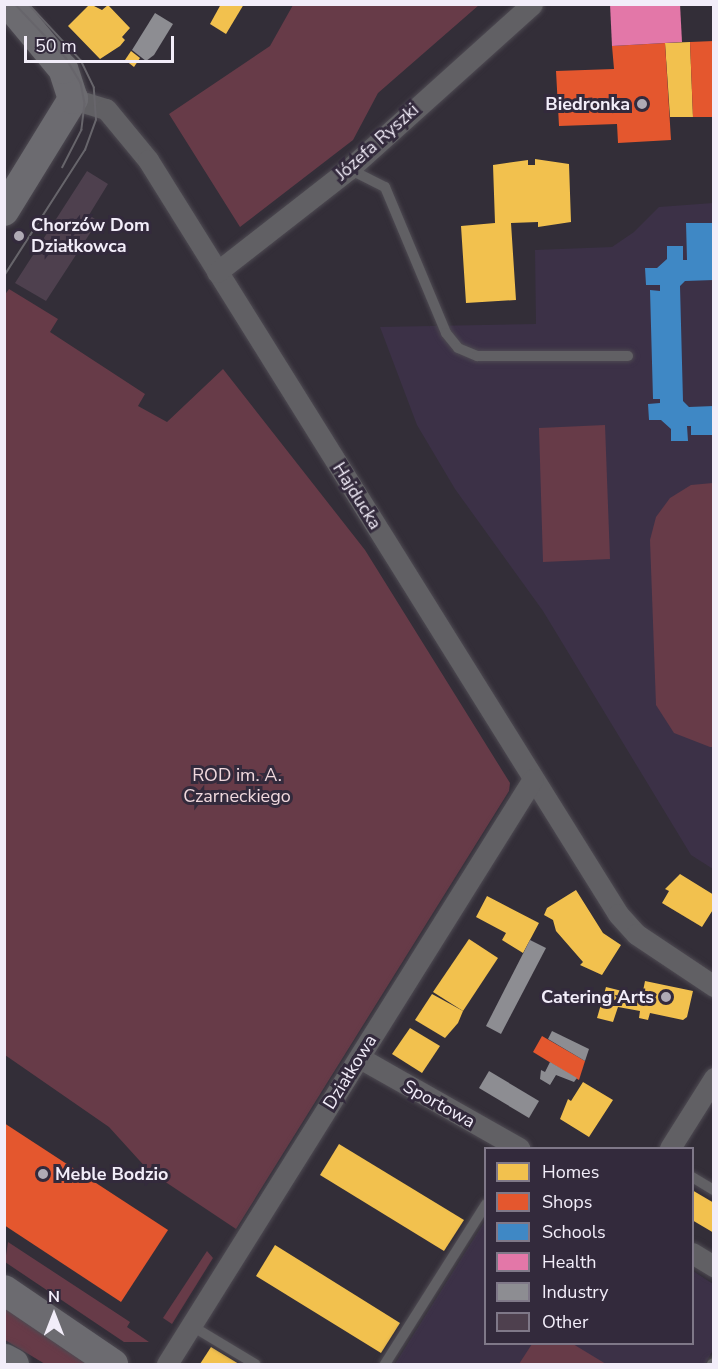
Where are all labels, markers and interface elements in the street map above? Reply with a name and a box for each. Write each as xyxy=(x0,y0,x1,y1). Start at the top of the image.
scale bar xyxy=(27,24,177,62)
text: 50 m xyxy=(35,34,77,58)
place label: Biedronka xyxy=(545,93,630,115)
marker: Biedronka xyxy=(635,97,649,111)
street label: Józefa Ryszki xyxy=(331,99,423,185)
place label: Chorzów Dom Działkowca xyxy=(31,215,150,258)
marker: Chorzów Dom Działkowca xyxy=(12,229,26,243)
street label: Hajducka xyxy=(328,459,386,533)
park label: ROD im. A. Czarneckiego xyxy=(183,765,291,808)
place label: Catering Arts xyxy=(541,986,654,1008)
marker: Catering Arts xyxy=(659,990,673,1004)
street label: Działkowa xyxy=(319,1031,381,1113)
street label: Sportowa xyxy=(399,1075,479,1133)
legend xyxy=(484,1147,694,1345)
text: Homes xyxy=(542,1160,599,1184)
place label: Meble Bodzio xyxy=(55,1163,168,1185)
marker: Meble Bodzio xyxy=(36,1167,50,1181)
text: Shops xyxy=(542,1190,592,1214)
text: Schools xyxy=(542,1220,606,1244)
text: Health xyxy=(542,1250,597,1274)
text: Industry xyxy=(542,1280,609,1304)
north arrow xyxy=(24,1285,84,1345)
text: N xyxy=(48,1286,60,1308)
text: Other xyxy=(542,1310,588,1334)

